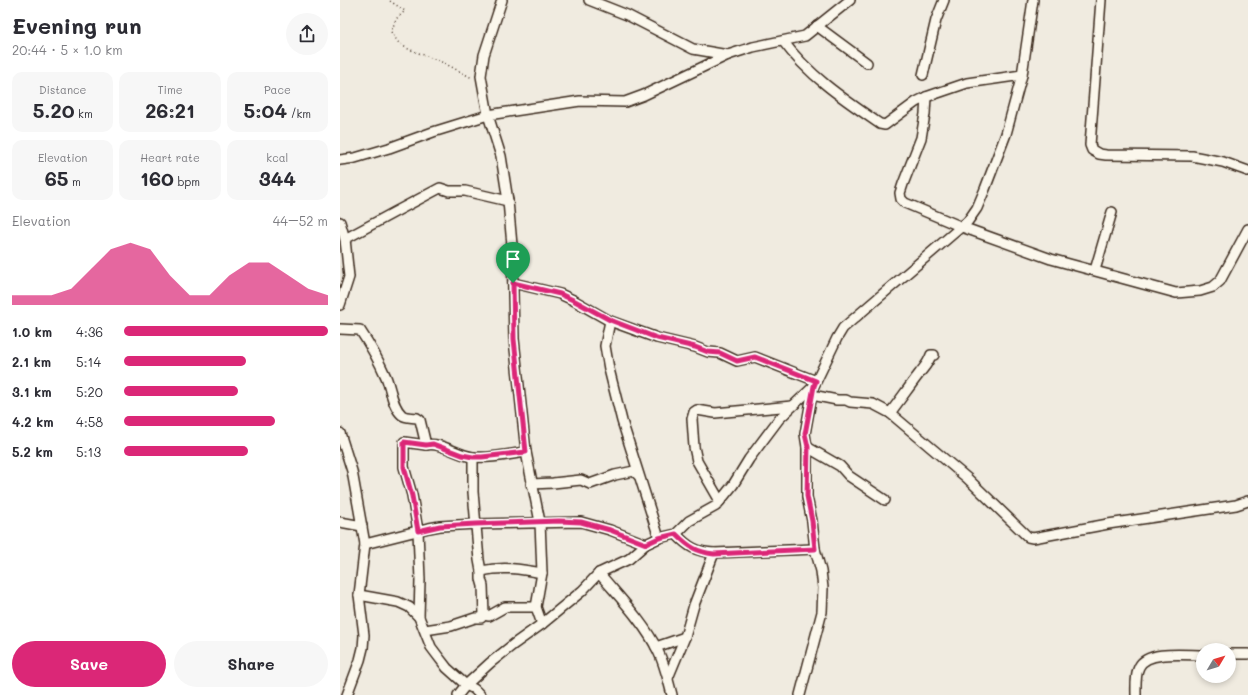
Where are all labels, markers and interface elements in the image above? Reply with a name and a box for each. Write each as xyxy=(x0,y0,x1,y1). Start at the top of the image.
text: Evening run xyxy=(12,11,142,40)
button: share xyxy=(286,13,328,55)
text: 20:44 · 5 × 1.0 km xyxy=(12,41,123,58)
text: Distance xyxy=(39,82,86,97)
text: Time xyxy=(157,82,183,97)
text: Pace xyxy=(264,82,291,97)
text: 5.20 xyxy=(33,97,75,123)
text: 26:21 xyxy=(145,97,195,123)
text: 5:04 xyxy=(244,97,287,123)
text: km xyxy=(75,106,93,121)
text: /km xyxy=(287,106,311,121)
text: Elevation xyxy=(38,150,87,165)
text: Heart rate xyxy=(140,150,200,165)
text: kcal xyxy=(266,150,288,165)
text: 65 xyxy=(45,165,68,191)
text: 160 xyxy=(140,165,174,191)
text: 344 xyxy=(259,165,296,191)
text: m xyxy=(68,174,81,189)
text: bpm xyxy=(174,174,200,189)
text: Elevation xyxy=(12,212,70,229)
text: 44–52 m xyxy=(273,212,328,229)
pin xyxy=(496,242,530,283)
icon: arrive xyxy=(502,248,524,270)
text: 1.0 km xyxy=(12,323,52,340)
text: 4:36 xyxy=(76,323,103,340)
text: 2.1 km xyxy=(12,353,51,370)
text: 5:14 xyxy=(76,353,101,370)
text: 3.1 km xyxy=(12,383,52,400)
text: 5:20 xyxy=(76,383,103,400)
text: 4.2 km xyxy=(12,413,54,430)
text: 4:58 xyxy=(76,413,103,430)
text: 5.2 km xyxy=(12,443,53,460)
text: 5:13 xyxy=(76,443,101,460)
button: Save xyxy=(12,641,166,687)
button: Share xyxy=(174,641,328,687)
north arrow xyxy=(1196,643,1236,683)
map controls xyxy=(1196,643,1236,683)

